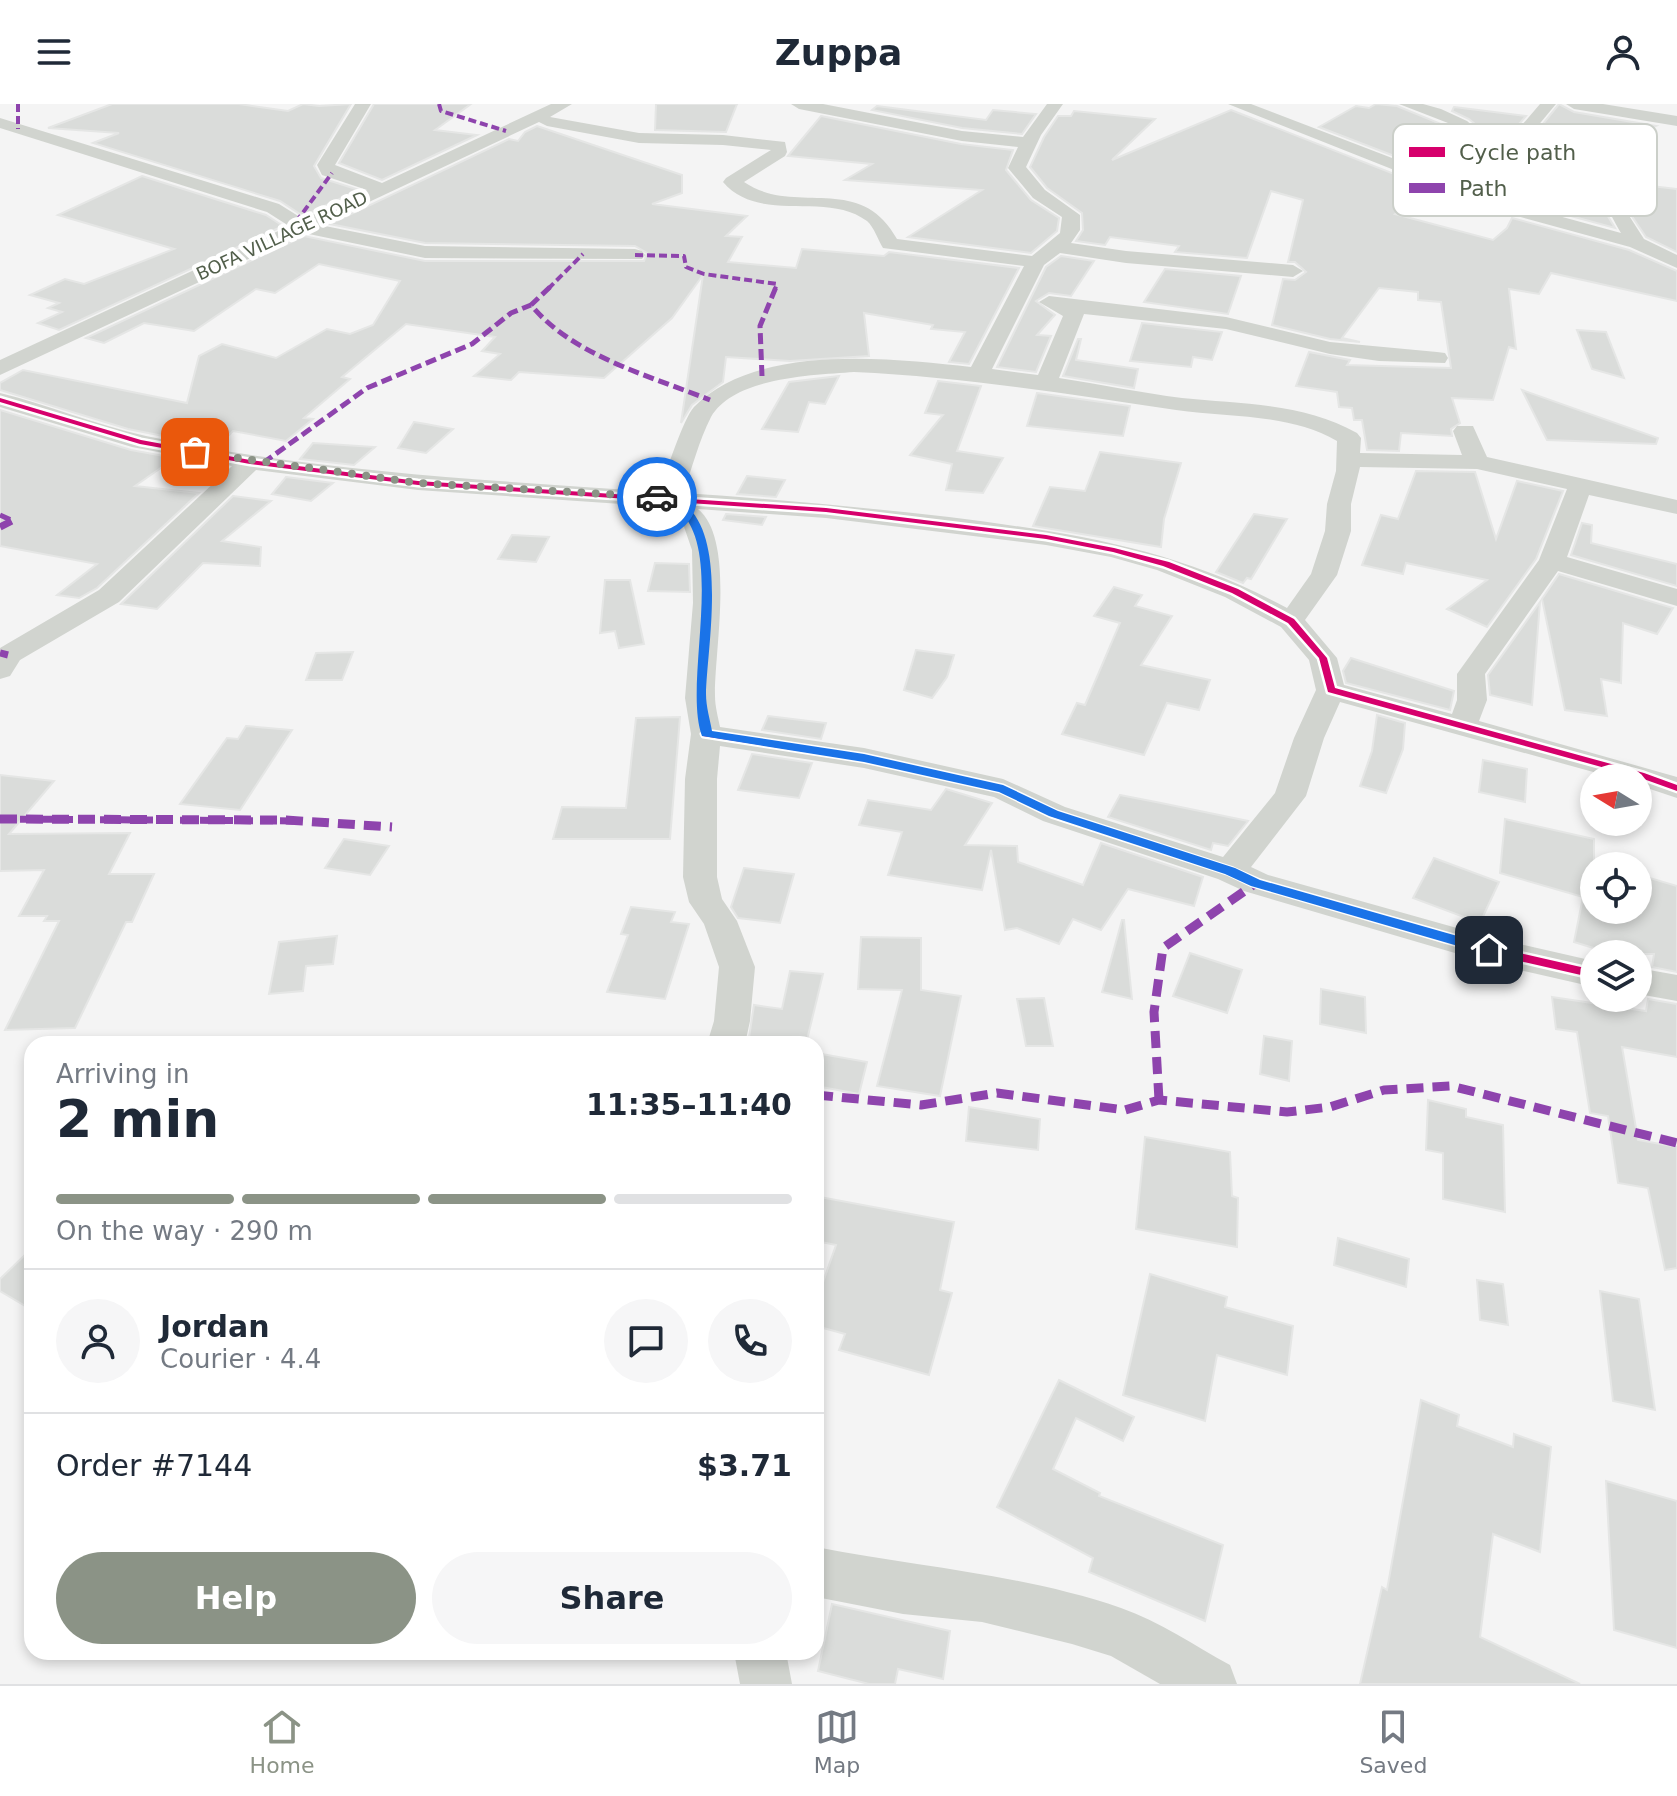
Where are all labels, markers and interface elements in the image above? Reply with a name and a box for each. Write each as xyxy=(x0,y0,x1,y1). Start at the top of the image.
icon: menu xyxy=(32,30,76,74)
icon: person xyxy=(1601,30,1645,74)
text: Zuppa xyxy=(775,32,902,73)
legend xyxy=(1393,124,1657,216)
text: Cycle path xyxy=(1459,140,1576,165)
text: Path xyxy=(1459,176,1507,201)
street label: BOFA VILLAGE ROAD xyxy=(193,187,371,284)
pin xyxy=(161,418,229,486)
icon: bag xyxy=(173,430,217,474)
courier xyxy=(617,457,697,537)
icon: car xyxy=(635,475,679,519)
north arrow xyxy=(1580,764,1652,836)
map controls xyxy=(1580,764,1652,1012)
button: locate xyxy=(1580,852,1652,924)
pin xyxy=(1455,916,1523,984)
icon: home xyxy=(1467,928,1511,972)
button: layers xyxy=(1580,940,1652,1012)
text: Arriving in xyxy=(56,1059,190,1089)
text: 11:35–11:40 xyxy=(586,1087,792,1122)
text: 2 min xyxy=(56,1089,219,1149)
text: On the way · 290 m xyxy=(56,1216,313,1246)
button: person xyxy=(56,1299,140,1383)
button: chat xyxy=(604,1299,688,1383)
button: phone xyxy=(708,1299,792,1383)
text: Jordan xyxy=(160,1309,270,1344)
text: Courier · 4.4 xyxy=(160,1344,321,1374)
text: Order #7144 xyxy=(56,1448,252,1483)
text: $3.71 xyxy=(697,1448,792,1483)
button: Help xyxy=(56,1552,416,1644)
button: Share xyxy=(432,1552,792,1644)
tab: Home xyxy=(250,1705,315,1778)
tab: Map xyxy=(814,1705,860,1778)
tab: Saved xyxy=(1359,1705,1427,1778)

